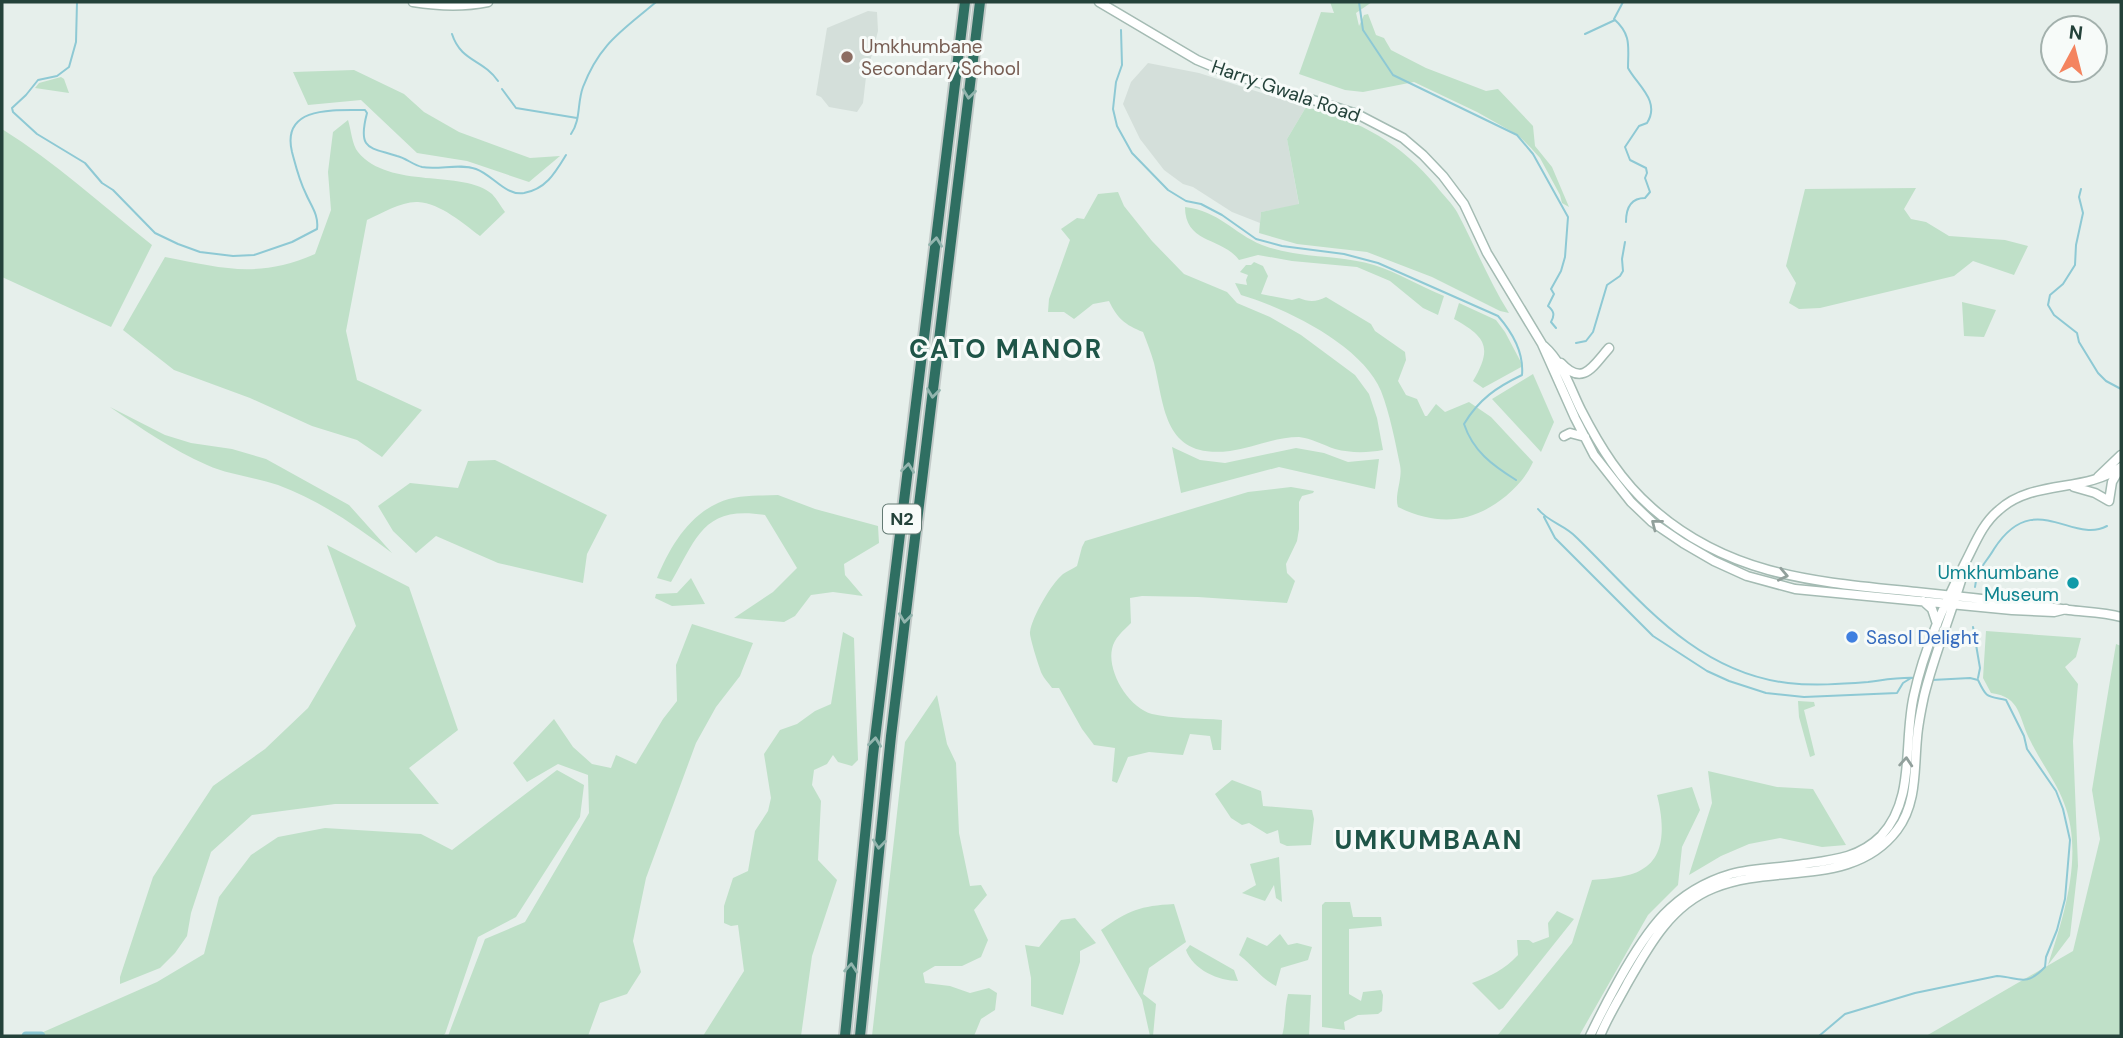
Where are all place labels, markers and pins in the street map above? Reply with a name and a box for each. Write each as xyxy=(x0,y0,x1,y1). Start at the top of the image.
place label: Umkhumbane Secondary School xyxy=(861,34,1020,81)
marker: Umkhumbane Secondary School xyxy=(839,49,855,65)
place label: Umkhumbane Museum xyxy=(1937,560,2059,607)
marker: Umkhumbane Museum xyxy=(2065,575,2081,591)
place label: Sasol Delight xyxy=(1866,625,1979,650)
marker: Sasol Delight xyxy=(1844,629,1860,645)

